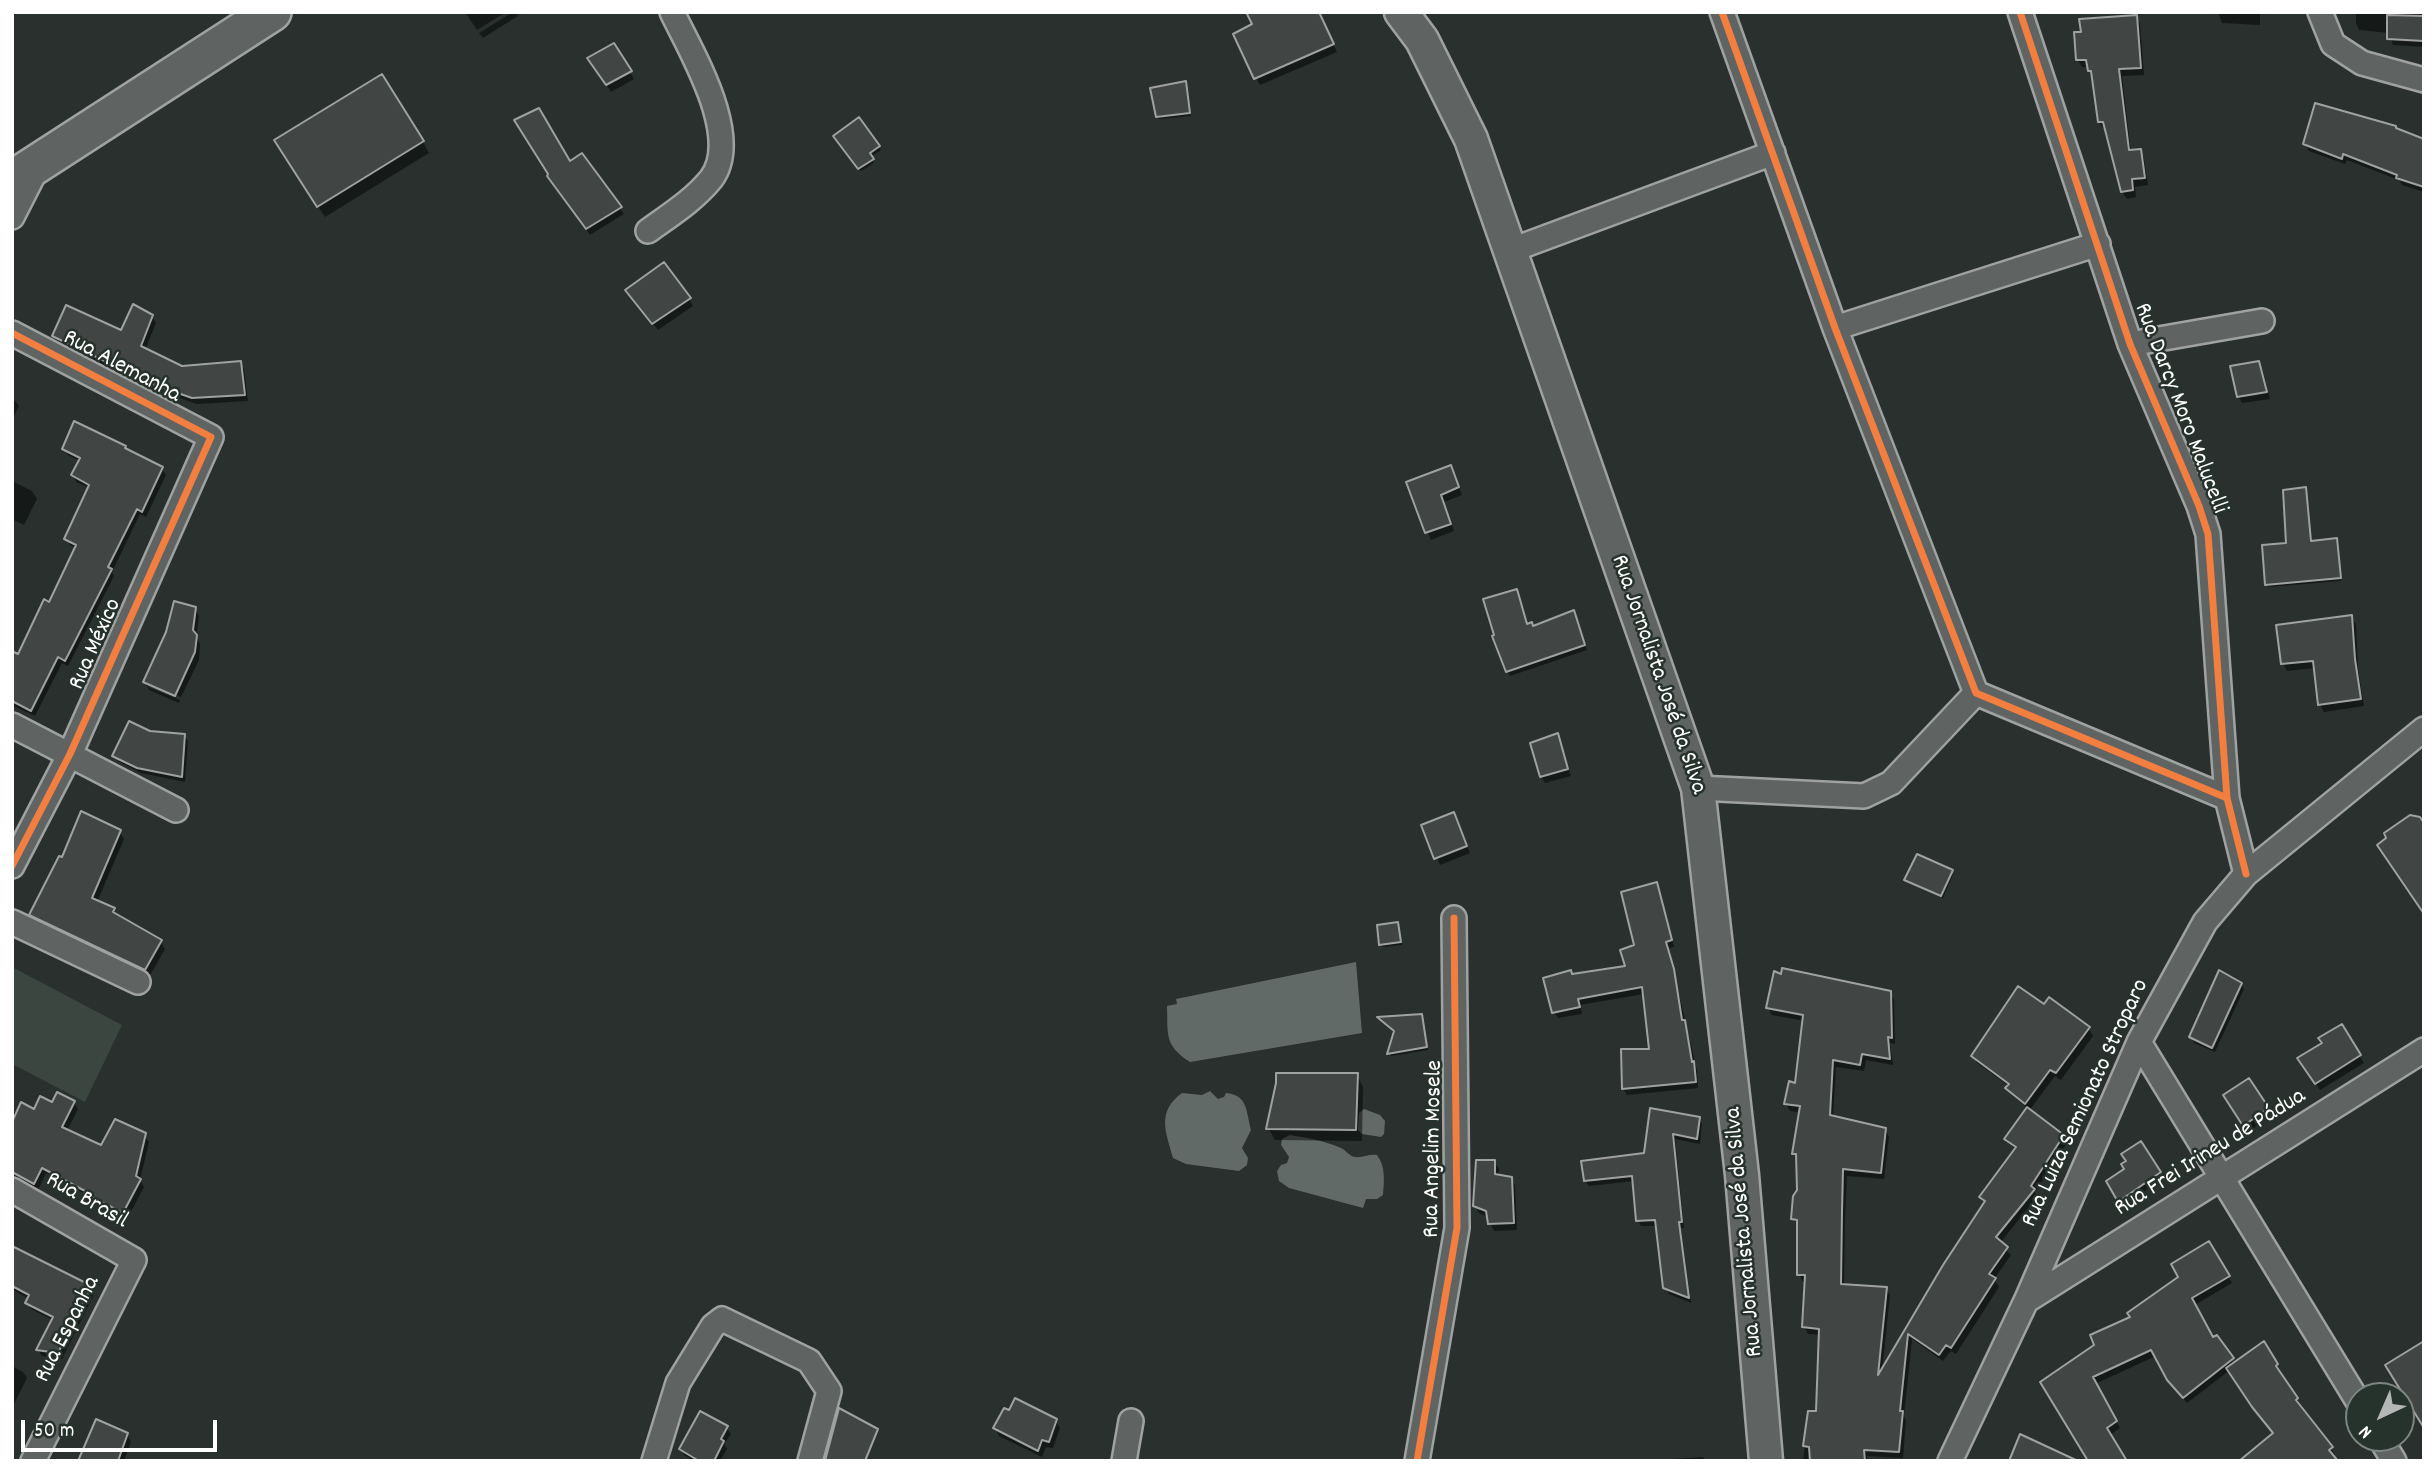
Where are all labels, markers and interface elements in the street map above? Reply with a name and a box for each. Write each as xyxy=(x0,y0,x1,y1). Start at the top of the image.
street label: Rua Darcy Moro Malucelli xyxy=(2126,300,2232,518)
street label: Rua Alemanha xyxy=(57,325,185,411)
street label: Rua Jornalista José da Silva xyxy=(1603,552,1711,798)
street label: Rua México xyxy=(64,595,130,695)
street label: Rua Luiza Semionato Stroparo xyxy=(2017,975,2157,1233)
street label: Rua Angelim Mosele xyxy=(1419,1060,1451,1238)
street label: Rua Frei Irineu de Pádua xyxy=(2110,1083,2312,1225)
street label: Rua Jornalista José da Silva xyxy=(1721,1106,1771,1358)
street label: Rua Brasil xyxy=(40,1167,132,1237)
street label: Rua Espanha xyxy=(30,1272,108,1388)
north arrow xyxy=(2345,1382,2415,1452)
scale bar xyxy=(24,1406,220,1450)
text: 50 m xyxy=(34,1417,74,1447)
text: N xyxy=(2354,1418,2379,1444)

